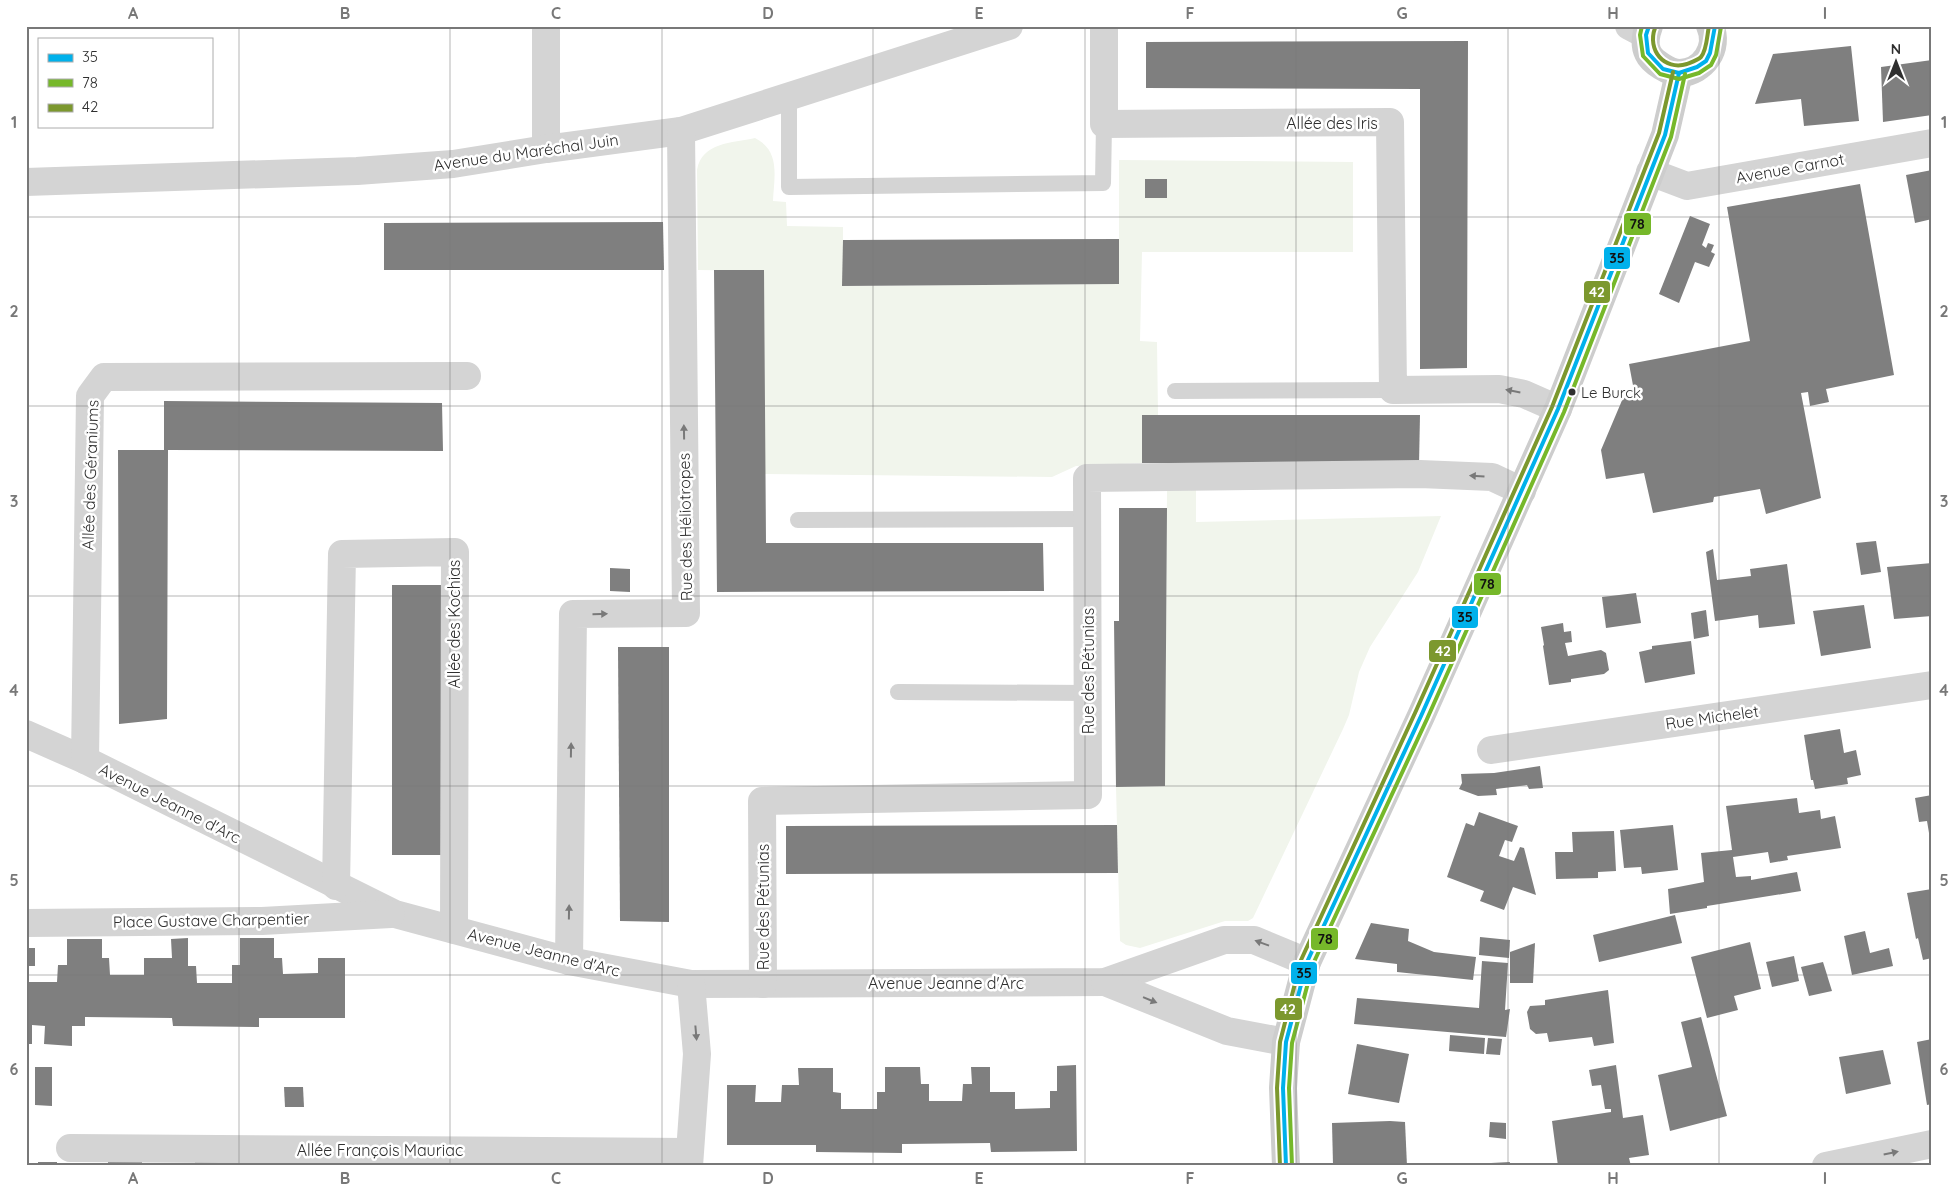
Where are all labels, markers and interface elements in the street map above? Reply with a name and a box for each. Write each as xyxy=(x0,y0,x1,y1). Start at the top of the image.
text: A xyxy=(128,3,139,23)
text: B xyxy=(340,3,350,23)
text: C xyxy=(551,3,561,23)
text: D xyxy=(762,3,774,23)
text: E xyxy=(974,3,984,23)
text: F xyxy=(1186,3,1195,23)
text: G xyxy=(1396,3,1408,23)
text: H xyxy=(1607,3,1619,23)
text: I xyxy=(1823,3,1827,23)
legend xyxy=(38,38,212,128)
north arrow xyxy=(1870,38,1920,88)
text: N xyxy=(1891,40,1901,58)
text: 35 xyxy=(82,47,98,66)
text: 78 xyxy=(82,73,98,92)
text: 42 xyxy=(82,97,98,116)
text: 1 xyxy=(11,112,17,132)
text: 1 xyxy=(1941,112,1947,132)
street label: Allée des Iris xyxy=(1286,113,1378,133)
street label: Avenue du Maréchal Juin xyxy=(432,129,620,175)
street label: Avenue Carnot xyxy=(1734,149,1846,187)
line badge: 78 xyxy=(1623,212,1652,236)
text: 78 xyxy=(1629,215,1645,233)
line badge: 35 xyxy=(1603,246,1631,270)
text: 35 xyxy=(1609,249,1625,267)
line badge: 42 xyxy=(1583,280,1611,304)
text: 42 xyxy=(1589,283,1605,301)
text: 2 xyxy=(9,301,19,321)
text: 2 xyxy=(1939,301,1949,321)
place label: Le Burck xyxy=(1581,383,1641,402)
one-way arrow xyxy=(1504,387,1520,395)
marker: Le Burck xyxy=(1567,387,1577,397)
street label: Allée des Géraniums xyxy=(77,400,103,550)
one-way arrow xyxy=(680,423,688,439)
street label: Rue des Héliotropes xyxy=(674,453,696,601)
one-way arrow xyxy=(1469,471,1485,479)
text: 3 xyxy=(10,491,18,511)
text: 3 xyxy=(1940,491,1948,511)
street label: Allée des Kochias xyxy=(444,560,464,688)
line badge: 78 xyxy=(1473,572,1502,596)
text: 78 xyxy=(1479,575,1495,593)
line badge: 35 xyxy=(1451,605,1479,629)
street label: Rue des Pétunias xyxy=(1078,608,1098,734)
text: 35 xyxy=(1457,608,1473,626)
one-way arrow xyxy=(592,610,608,618)
line badge: 42 xyxy=(1428,639,1457,663)
text: 42 xyxy=(1435,642,1451,660)
text: 4 xyxy=(9,680,19,700)
text: 4 xyxy=(1939,680,1949,700)
street label: Rue Michelet xyxy=(1664,701,1760,733)
one-way arrow xyxy=(567,742,575,758)
street label: Avenue Jeanne d'Arc xyxy=(96,759,244,847)
street label: Rue des Pétunias xyxy=(753,844,773,970)
text: 5 xyxy=(9,870,19,890)
text: 5 xyxy=(1939,870,1949,890)
one-way arrow xyxy=(565,904,573,920)
street label: Place Gustave Charpentier xyxy=(113,908,309,932)
street label: Avenue Jeanne d'Arc xyxy=(466,923,622,981)
line badge: 78 xyxy=(1310,927,1339,951)
text: 78 xyxy=(1317,930,1333,948)
one-way arrow xyxy=(1254,939,1269,946)
line badge: 35 xyxy=(1290,961,1318,985)
text: 35 xyxy=(1296,964,1312,982)
street label: Avenue Jeanne d'Arc xyxy=(868,973,1024,993)
one-way arrow xyxy=(1143,996,1158,1004)
line badge: 42 xyxy=(1274,997,1303,1021)
text: 42 xyxy=(1280,1000,1296,1018)
one-way arrow xyxy=(692,1025,700,1041)
text: 6 xyxy=(10,1059,19,1079)
text: 6 xyxy=(1940,1059,1949,1079)
street label: Allée François Mauriac xyxy=(297,1140,463,1160)
one-way arrow xyxy=(1883,1148,1899,1156)
text: A xyxy=(128,1168,139,1188)
text: B xyxy=(340,1168,350,1188)
text: C xyxy=(551,1168,561,1188)
text: D xyxy=(762,1168,774,1188)
text: E xyxy=(974,1168,984,1188)
text: F xyxy=(1186,1168,1195,1188)
text: G xyxy=(1396,1168,1408,1188)
text: H xyxy=(1607,1168,1619,1188)
text: I xyxy=(1823,1168,1827,1188)

